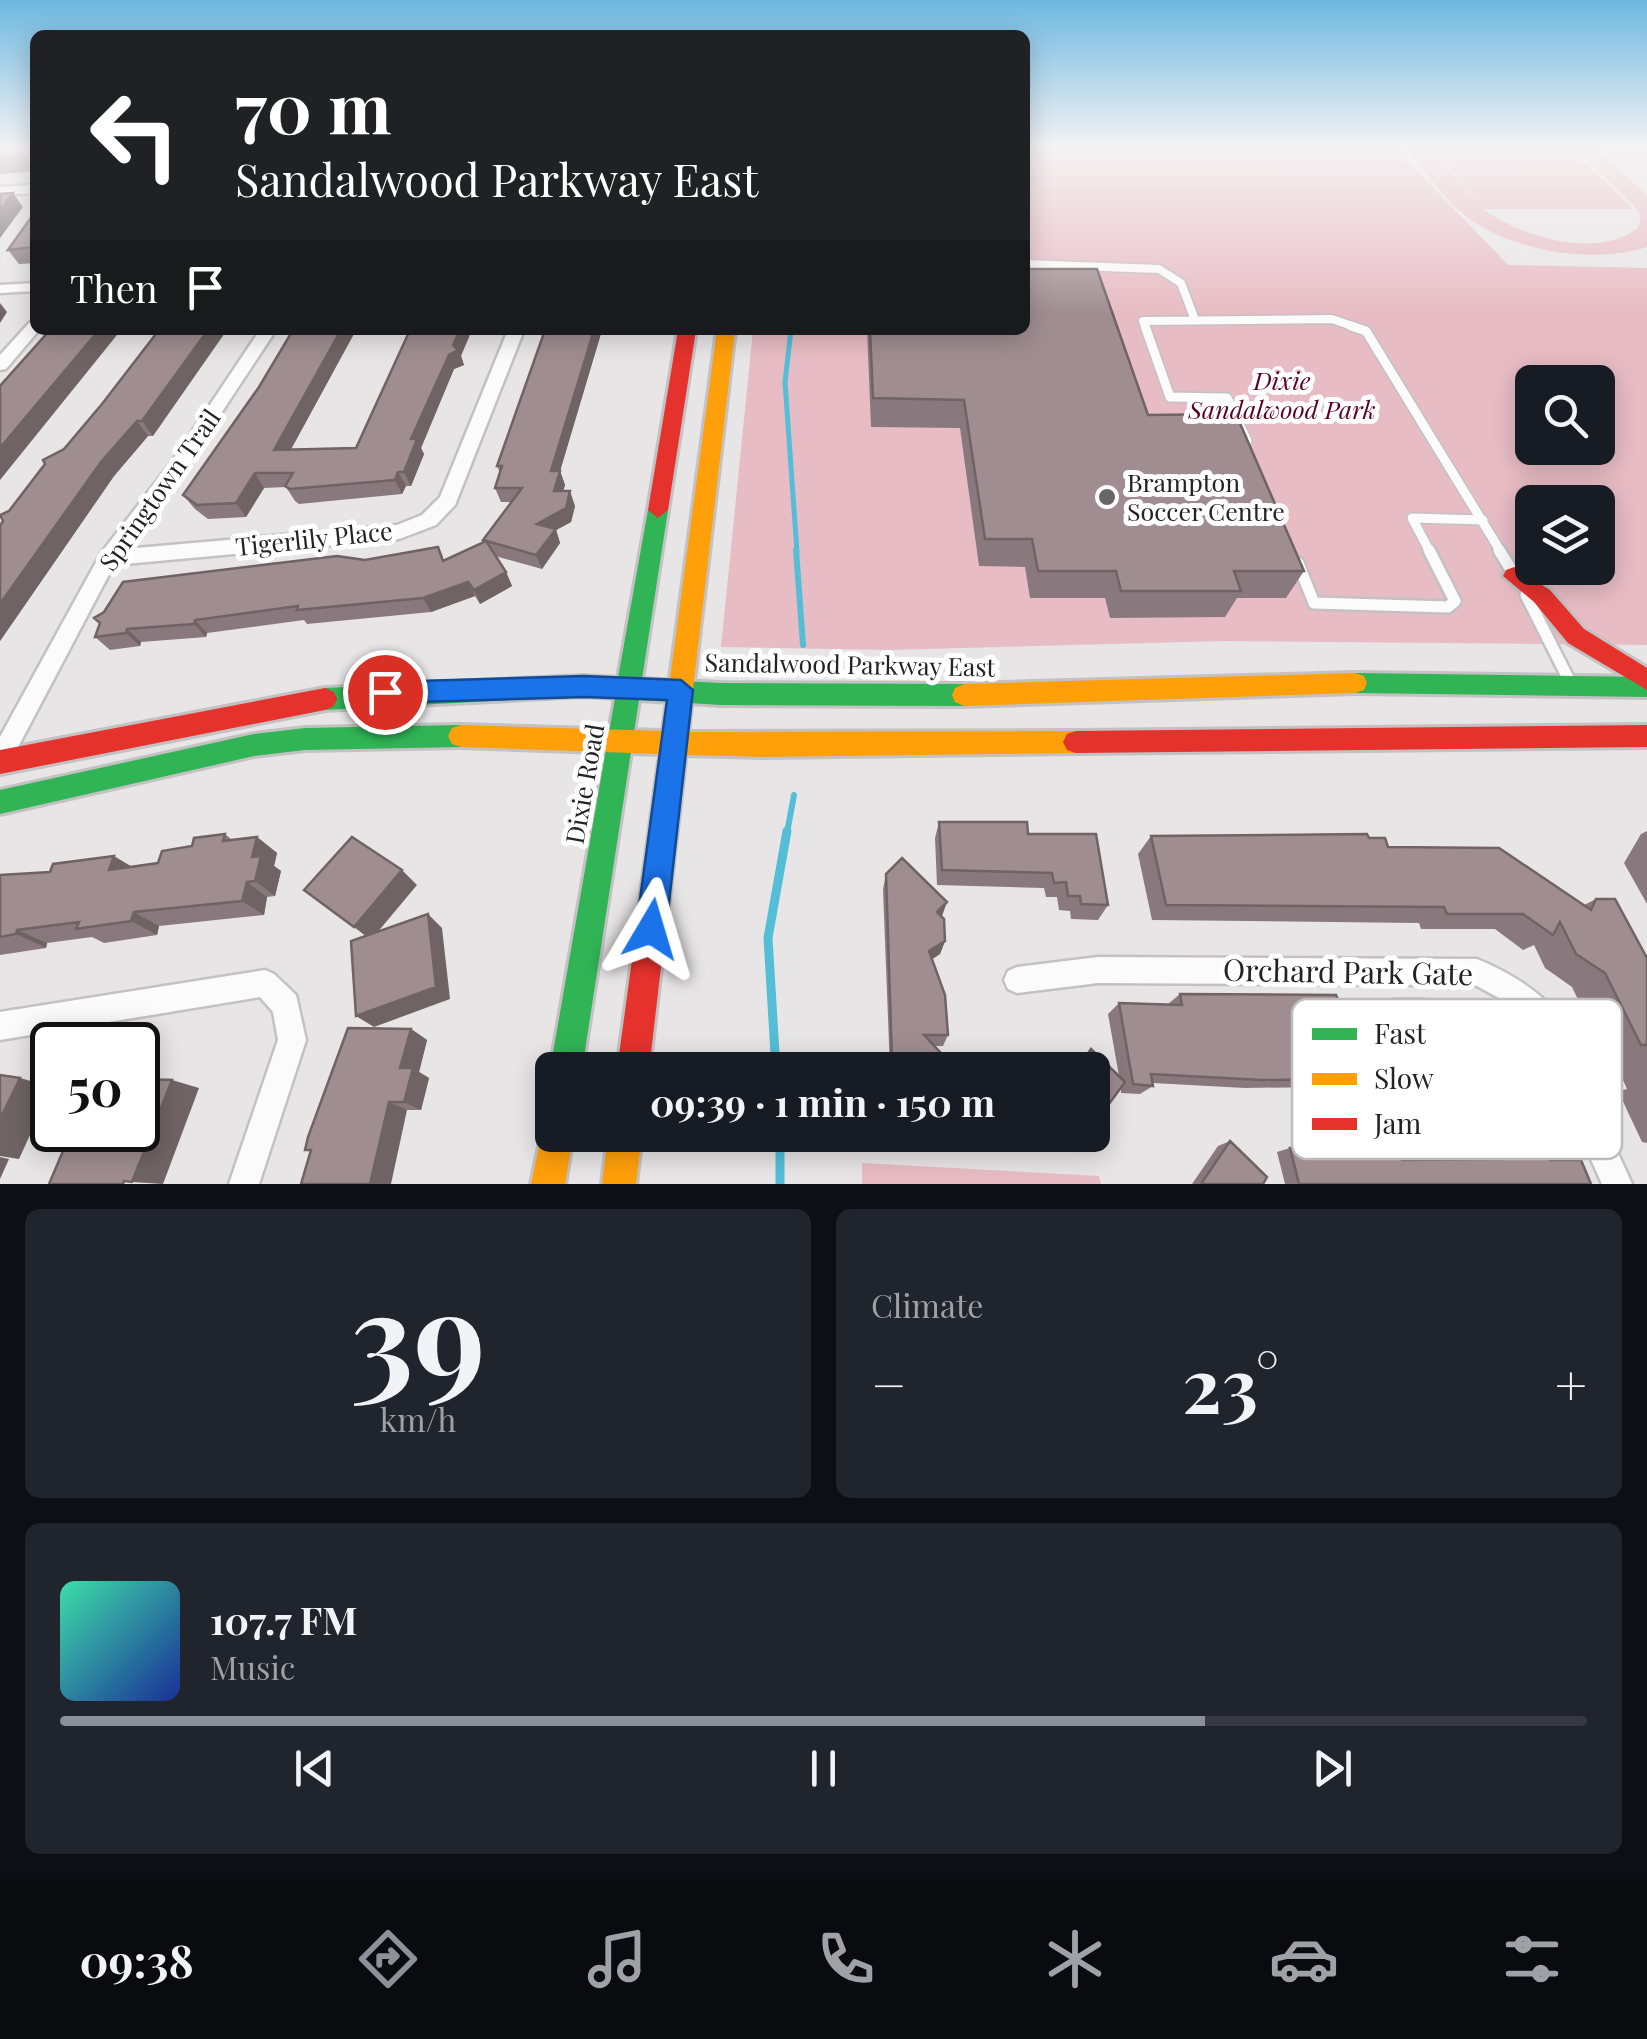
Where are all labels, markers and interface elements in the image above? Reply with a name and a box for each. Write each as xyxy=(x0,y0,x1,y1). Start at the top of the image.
text: 70 m xyxy=(235,58,392,152)
icon: left xyxy=(70,70,200,200)
text: Sandalwood Parkway East xyxy=(235,148,758,208)
icon: arrive xyxy=(178,260,233,315)
text: Then xyxy=(70,262,158,313)
park label: Dixie Sandalwood Park xyxy=(1187,363,1376,425)
map controls xyxy=(1515,365,1615,585)
button: search xyxy=(1515,365,1615,465)
street label: Springtown Trail xyxy=(91,402,227,576)
place label: Brampton Soccer Centre xyxy=(1127,465,1285,527)
button: layers xyxy=(1515,485,1615,585)
marker: Brampton Soccer Centre xyxy=(1096,486,1118,508)
street label: Tigerlily Place xyxy=(234,513,394,562)
street label: Sandalwood Parkway East xyxy=(704,644,997,683)
pin xyxy=(343,650,428,735)
icon: arrive xyxy=(358,665,413,720)
street label: Dixie Road xyxy=(557,721,610,846)
position arrow xyxy=(599,877,703,981)
street label: Orchard Park Gate xyxy=(1223,949,1473,993)
legend xyxy=(1292,999,1622,1159)
text: Fast xyxy=(1374,1014,1427,1051)
speed limit sign: 50 xyxy=(30,1022,160,1152)
text: Slow xyxy=(1374,1059,1434,1096)
text: 09:39 · 1 min · 150 m xyxy=(650,1076,995,1127)
text: Jam xyxy=(1373,1104,1421,1141)
text: 39 xyxy=(350,1245,486,1419)
text: Climate xyxy=(871,1283,983,1326)
text: 23° xyxy=(1182,1332,1279,1432)
text: − xyxy=(871,1346,907,1420)
text: + xyxy=(1555,1346,1587,1420)
text: km/h xyxy=(380,1397,456,1440)
text: 107.7 FM xyxy=(210,1594,358,1645)
text: Music xyxy=(210,1645,295,1688)
icon: previous xyxy=(287,1741,342,1796)
icon: pause xyxy=(796,1741,851,1796)
icon: next xyxy=(1305,1741,1360,1796)
icon: directions xyxy=(353,1924,423,1994)
icon: music xyxy=(582,1924,652,1994)
icon: phone xyxy=(811,1924,881,1994)
icon: climate xyxy=(1040,1924,1110,1994)
icon: car xyxy=(1269,1924,1339,1994)
icon: filters xyxy=(1497,1924,1567,1994)
text: 09:38 xyxy=(79,1929,194,1989)

